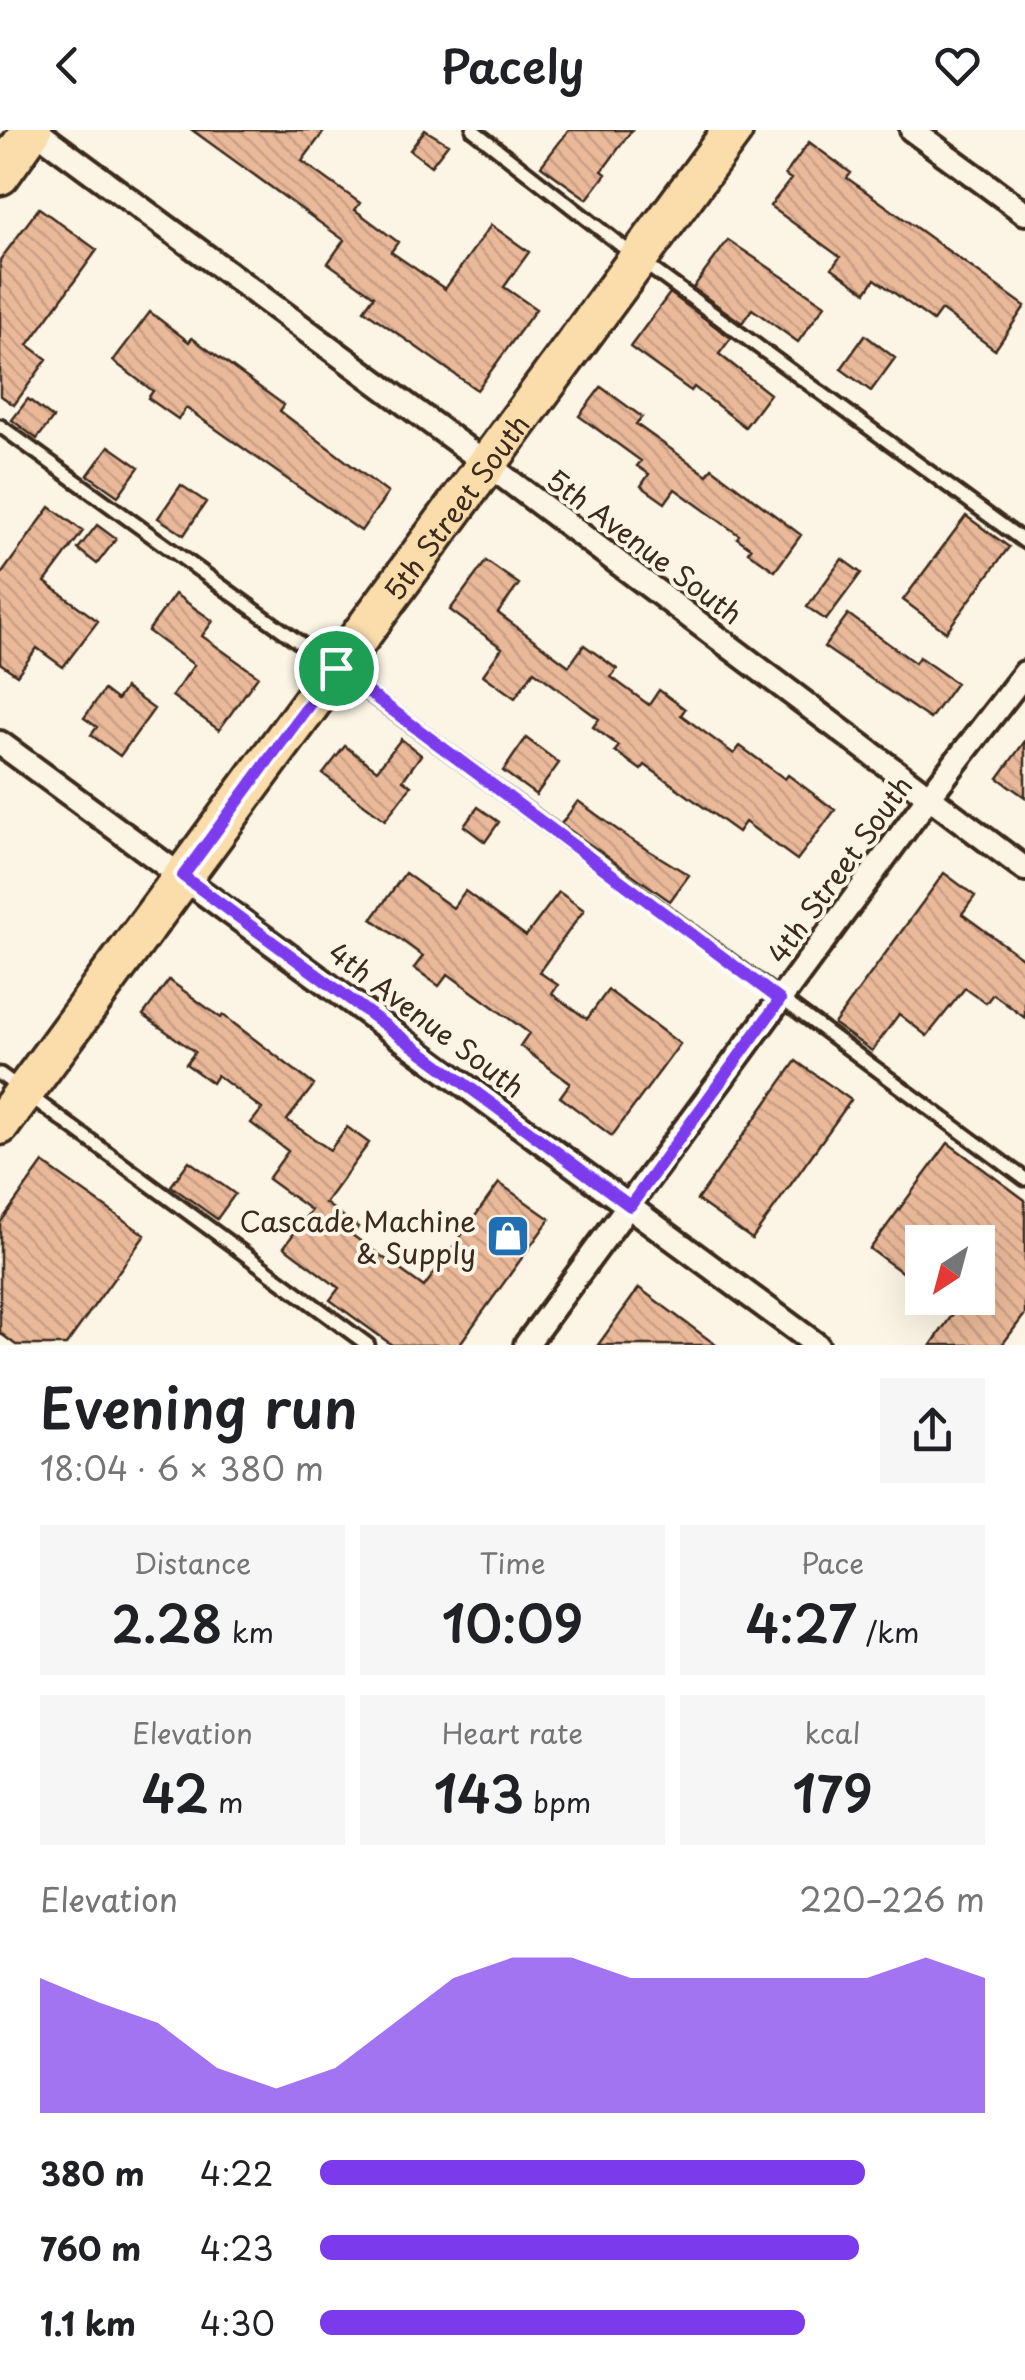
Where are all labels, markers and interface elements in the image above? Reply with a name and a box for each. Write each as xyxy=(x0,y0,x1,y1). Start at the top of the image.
text: Pacely xyxy=(441,31,584,99)
icon: back xyxy=(40,38,95,93)
icon: heart xyxy=(930,38,985,93)
street label: 5th Street South xyxy=(372,404,539,609)
street label: 5th Avenue South xyxy=(538,458,752,634)
pin xyxy=(294,626,379,711)
icon: arrive xyxy=(309,641,364,696)
street label: 4th Street South xyxy=(756,766,922,972)
street label: 4th Avenue South xyxy=(320,931,534,1107)
place label: Cascade Machine & Supply xyxy=(240,1199,476,1274)
shop icon: Cascade Machine & Supply xyxy=(485,1213,531,1259)
north arrow xyxy=(905,1225,995,1315)
map controls xyxy=(905,1225,995,1315)
text: Evening run xyxy=(40,1365,358,1448)
button: share xyxy=(880,1378,985,1483)
text: 18:04 · 6 × 380 m xyxy=(40,1444,324,1492)
text: Distance xyxy=(134,1541,251,1584)
text: Time xyxy=(479,1541,546,1584)
text: Pace xyxy=(801,1541,864,1584)
text: 2.28 xyxy=(111,1584,223,1660)
text: 10:09 xyxy=(442,1584,583,1660)
text: 4:27 xyxy=(746,1584,857,1660)
text: km xyxy=(223,1610,274,1653)
text: /km xyxy=(857,1610,919,1653)
text: Elevation xyxy=(132,1711,253,1754)
text: Heart rate xyxy=(442,1711,583,1754)
text: kcal xyxy=(805,1711,860,1754)
text: 42 xyxy=(142,1754,209,1830)
text: 143 xyxy=(434,1754,524,1830)
text: 179 xyxy=(792,1754,873,1830)
text: m xyxy=(209,1780,243,1823)
text: bpm xyxy=(524,1780,591,1823)
text: Elevation xyxy=(40,1875,178,1923)
text: 220–226 m xyxy=(799,1875,985,1923)
text: 380 m xyxy=(40,2149,145,2197)
text: 4:22 xyxy=(200,2149,273,2197)
text: 760 m xyxy=(40,2224,141,2272)
text: 4:23 xyxy=(200,2224,274,2272)
text: 1.1 km xyxy=(40,2299,136,2347)
text: 4:30 xyxy=(200,2299,275,2347)

